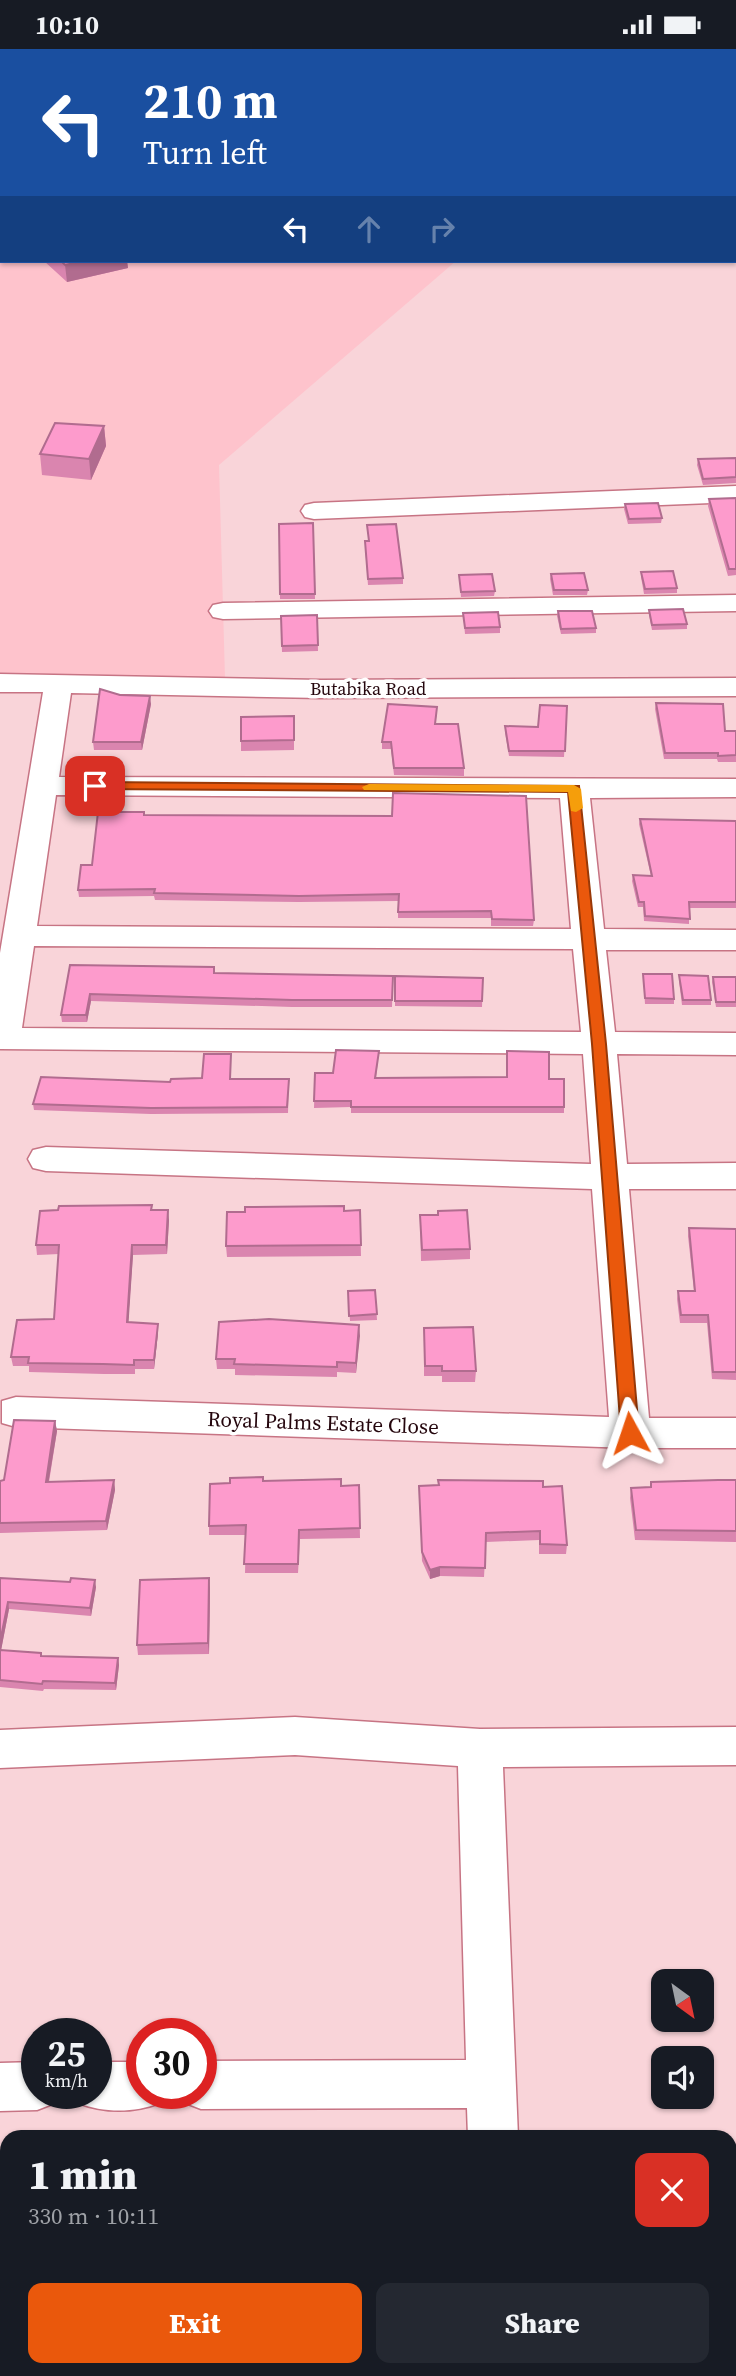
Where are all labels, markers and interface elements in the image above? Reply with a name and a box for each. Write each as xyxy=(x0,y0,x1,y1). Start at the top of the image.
text: 10:10 xyxy=(35,7,99,43)
text: 210 m xyxy=(143,67,278,134)
icon: left xyxy=(28,77,119,168)
text: Turn left xyxy=(143,131,267,175)
icon: left xyxy=(277,210,315,248)
icon: ahead xyxy=(350,210,388,248)
icon: right xyxy=(423,210,461,248)
street label: Butabika Road xyxy=(310,676,426,701)
pin xyxy=(65,756,125,816)
icon: arrive xyxy=(76,767,114,805)
position arrow xyxy=(593,1396,667,1470)
street label: Royal Palms Estate Close xyxy=(207,1404,439,1441)
north arrow xyxy=(651,1969,714,2032)
map controls xyxy=(651,1969,714,2109)
speed limit sign: 30 xyxy=(126,2018,217,2109)
text: 25 xyxy=(48,2030,85,2078)
button: sound xyxy=(651,2046,714,2109)
text: km/h xyxy=(45,2068,88,2093)
text: 1 min xyxy=(28,2145,138,2203)
button: close xyxy=(635,2153,709,2227)
text: 330 m · 10:11 xyxy=(28,2200,159,2232)
button: Exit xyxy=(28,2283,362,2363)
button: Share xyxy=(376,2283,709,2363)

